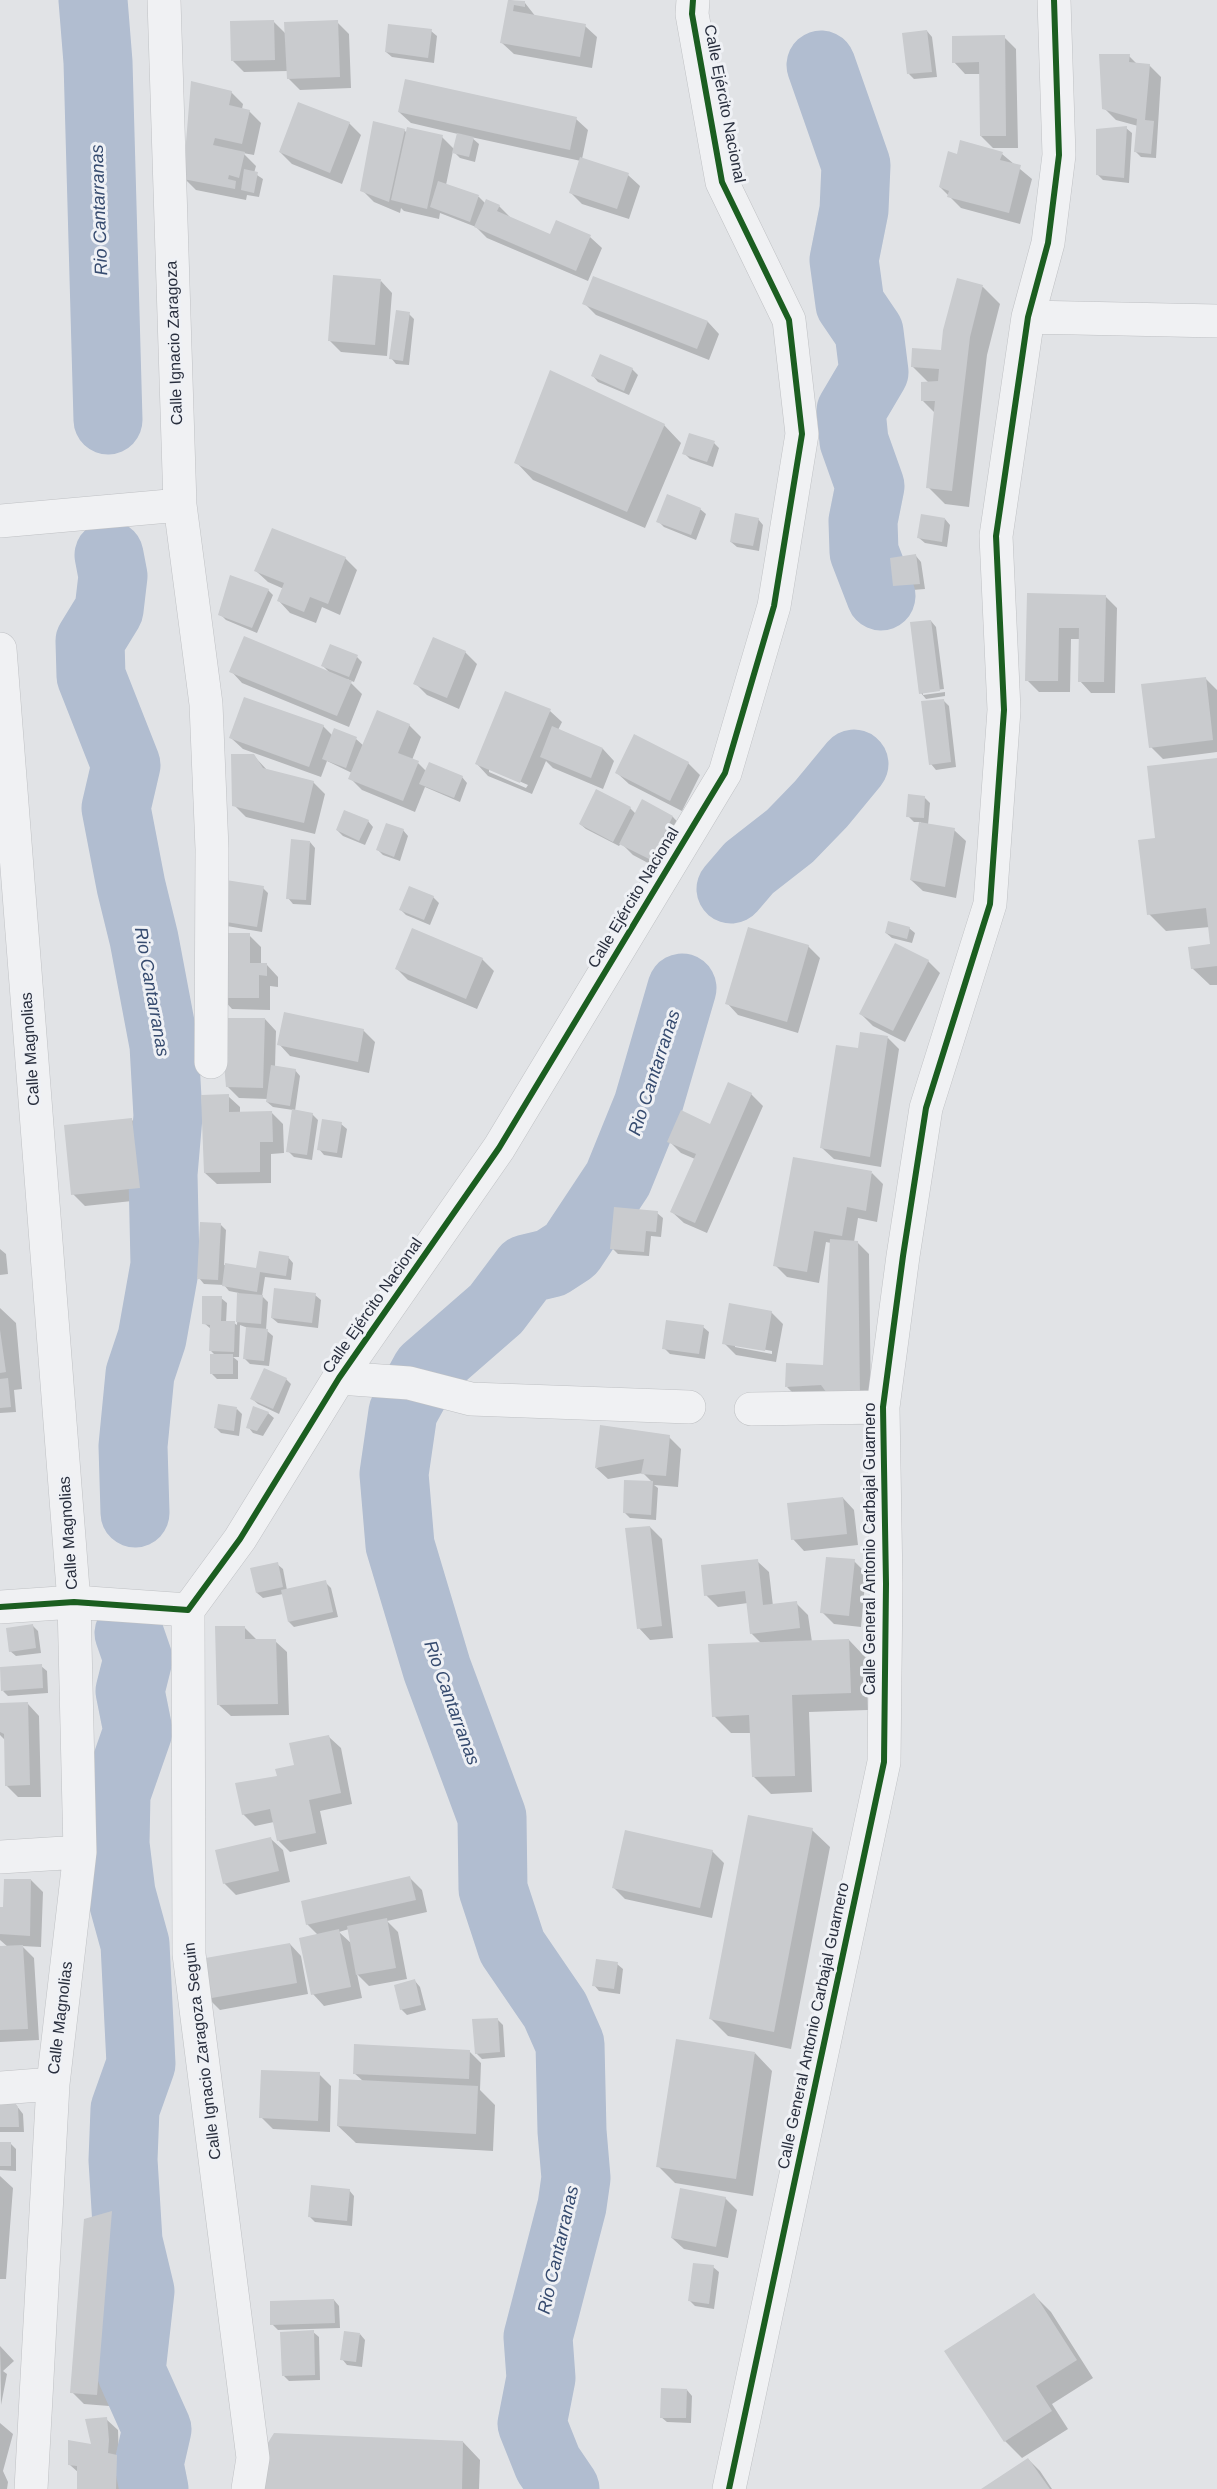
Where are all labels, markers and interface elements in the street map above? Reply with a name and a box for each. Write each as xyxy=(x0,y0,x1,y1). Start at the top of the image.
street label: Calle Ejército Nacional xyxy=(699,23,749,185)
water label: Rio Cantarranas xyxy=(87,144,113,276)
street label: Calle Ignacio Zaragoza xyxy=(163,260,187,426)
street label: Calle Ejército Nacional xyxy=(584,824,684,972)
water label: Rio Cantarranas xyxy=(129,926,173,1058)
street label: Calle Magnolias xyxy=(17,992,45,1106)
water label: Rio Cantarranas xyxy=(624,1007,686,1139)
street label: Calle Ejército Nacional xyxy=(319,1235,427,1377)
street label: Calle General Antonio Carbajal Guarnero xyxy=(861,1403,881,1695)
street label: Calle Magnolias xyxy=(55,1476,83,1590)
water label: Rio Cantarranas xyxy=(418,1638,484,1768)
street label: Calle General Antonio Carbajal Guarnero xyxy=(774,1881,854,2171)
street label: Calle Ignacio Zaragoza Seguin xyxy=(180,1941,226,2161)
street label: Calle Magnolias xyxy=(45,1960,77,2076)
water label: Rio Cantarranas xyxy=(534,2184,584,2316)

